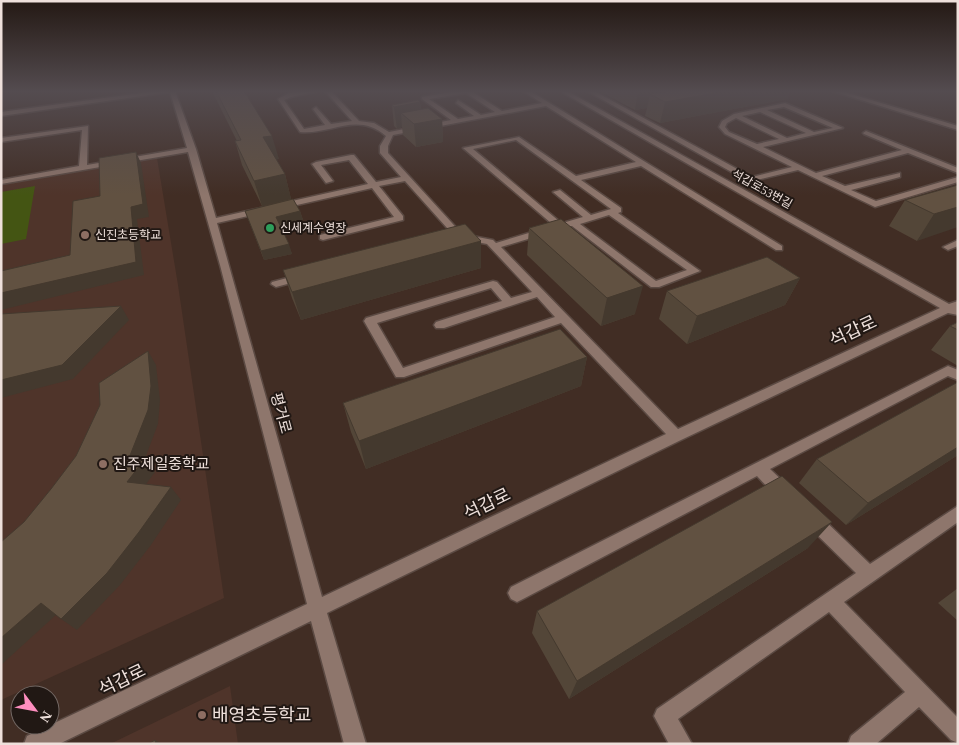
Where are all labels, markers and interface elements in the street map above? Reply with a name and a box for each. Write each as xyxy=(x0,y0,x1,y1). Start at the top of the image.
street label: 석갑로53번길 xyxy=(729,167,795,211)
place label: 신세계수영장 xyxy=(280,221,346,235)
marker: 신세계수영장 xyxy=(264,222,276,234)
place label: 신진초등학교 xyxy=(95,228,161,242)
marker: 신진초등학교 xyxy=(79,229,91,241)
street label: 석갑로 xyxy=(826,311,880,351)
street label: 평거로 xyxy=(268,391,294,435)
place label: 진주제일중학교 xyxy=(113,455,210,472)
marker: 진주제일중학교 xyxy=(97,458,109,470)
street label: 석갑로 xyxy=(460,484,514,524)
street label: 석갑로 xyxy=(95,660,149,700)
north arrow xyxy=(10,685,60,735)
place label: 배영초등학교 xyxy=(212,705,311,725)
text: N xyxy=(37,708,55,725)
marker: 배영초등학교 xyxy=(196,709,208,721)

